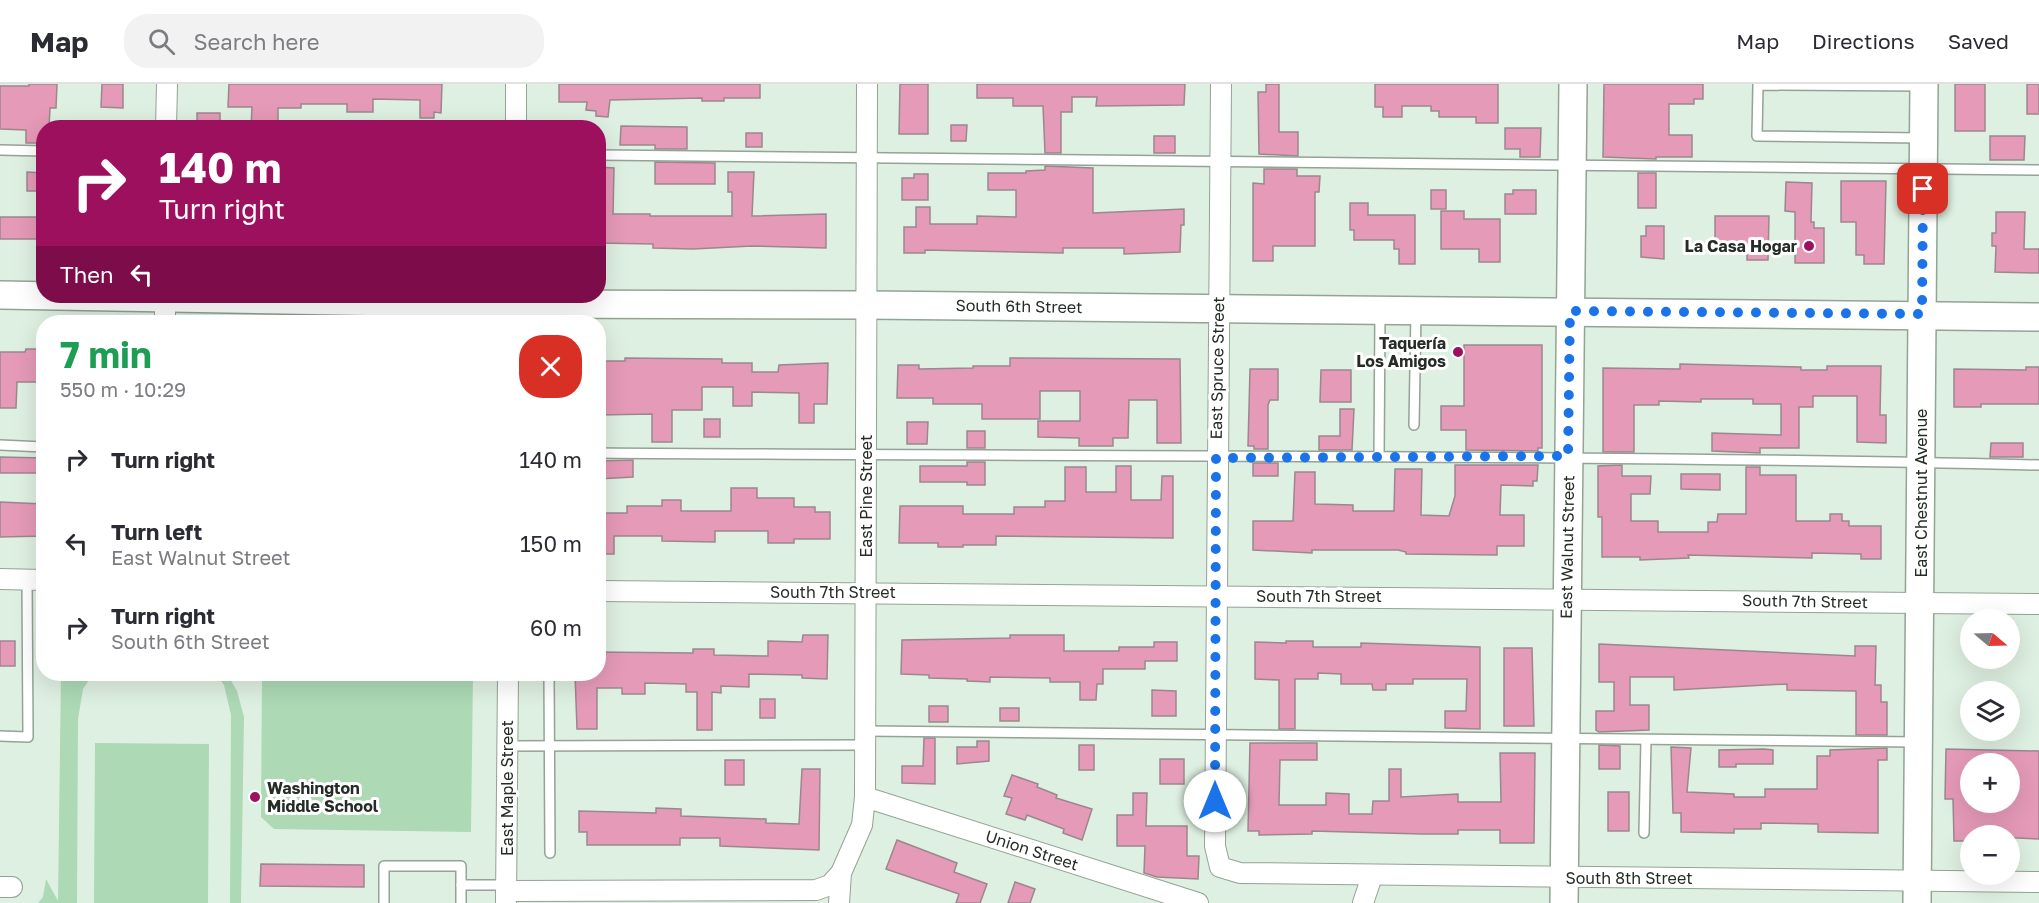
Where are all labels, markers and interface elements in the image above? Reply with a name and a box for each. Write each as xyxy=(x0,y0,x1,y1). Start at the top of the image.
search box xyxy=(124,14,544,68)
text: Map xyxy=(30,25,88,58)
icon: search xyxy=(145,25,178,58)
text: Search here xyxy=(193,28,319,55)
text: Map xyxy=(1736,28,1779,54)
text: Directions xyxy=(1812,28,1915,54)
text: Saved xyxy=(1948,28,2009,54)
text: 140 m xyxy=(159,142,281,192)
icon: right xyxy=(60,144,138,222)
pin xyxy=(1897,163,1948,214)
icon: arrive xyxy=(1906,172,1939,205)
text: Turn right xyxy=(159,193,285,225)
place label: La Casa Hogar xyxy=(1684,236,1797,256)
marker: La Casa Hogar xyxy=(1802,239,1816,253)
icon: left xyxy=(125,258,158,291)
text: Then xyxy=(60,261,113,288)
street label: South 6th Street xyxy=(955,295,1083,317)
street label: East Spruce Street xyxy=(1206,296,1228,440)
text: 7 min xyxy=(60,333,152,376)
place label: Taquería Los Amigos xyxy=(1356,333,1446,371)
button: close xyxy=(519,335,582,398)
marker: Taquería Los Amigos xyxy=(1451,345,1465,359)
text: 550 m · 10:29 xyxy=(60,377,186,401)
street label: East Chestnut Avenue xyxy=(1911,409,1931,577)
street label: East Pine Street xyxy=(856,435,876,557)
icon: right xyxy=(60,443,93,476)
text: Turn right xyxy=(111,446,215,473)
text: 140 m xyxy=(519,446,582,473)
street label: East Walnut Street xyxy=(1556,475,1578,619)
text: Turn left xyxy=(111,518,202,545)
icon: left xyxy=(60,527,93,560)
text: 150 m xyxy=(520,530,582,557)
text: East Walnut Street xyxy=(111,545,291,569)
street label: South 7th Street xyxy=(770,582,896,602)
street label: South 7th Street xyxy=(1256,586,1382,606)
street label: South 7th Street xyxy=(1742,590,1868,612)
text: Turn right xyxy=(111,602,215,629)
north arrow xyxy=(1960,609,2020,669)
map controls xyxy=(1960,609,2020,885)
icon: right xyxy=(60,611,93,644)
text: 60 m xyxy=(530,614,582,641)
text: South 6th Street xyxy=(111,629,270,653)
button: layers xyxy=(1960,681,2020,741)
street label: East Maple Street xyxy=(497,720,517,856)
button: + xyxy=(1960,753,2020,813)
position arrow xyxy=(1183,769,1247,833)
place label: Washington Middle School xyxy=(267,778,379,816)
marker: Washington Middle School xyxy=(248,790,262,804)
button: − xyxy=(1960,825,2020,885)
street label: Union Street xyxy=(983,826,1081,874)
street label: South 8th Street xyxy=(1565,868,1693,888)

